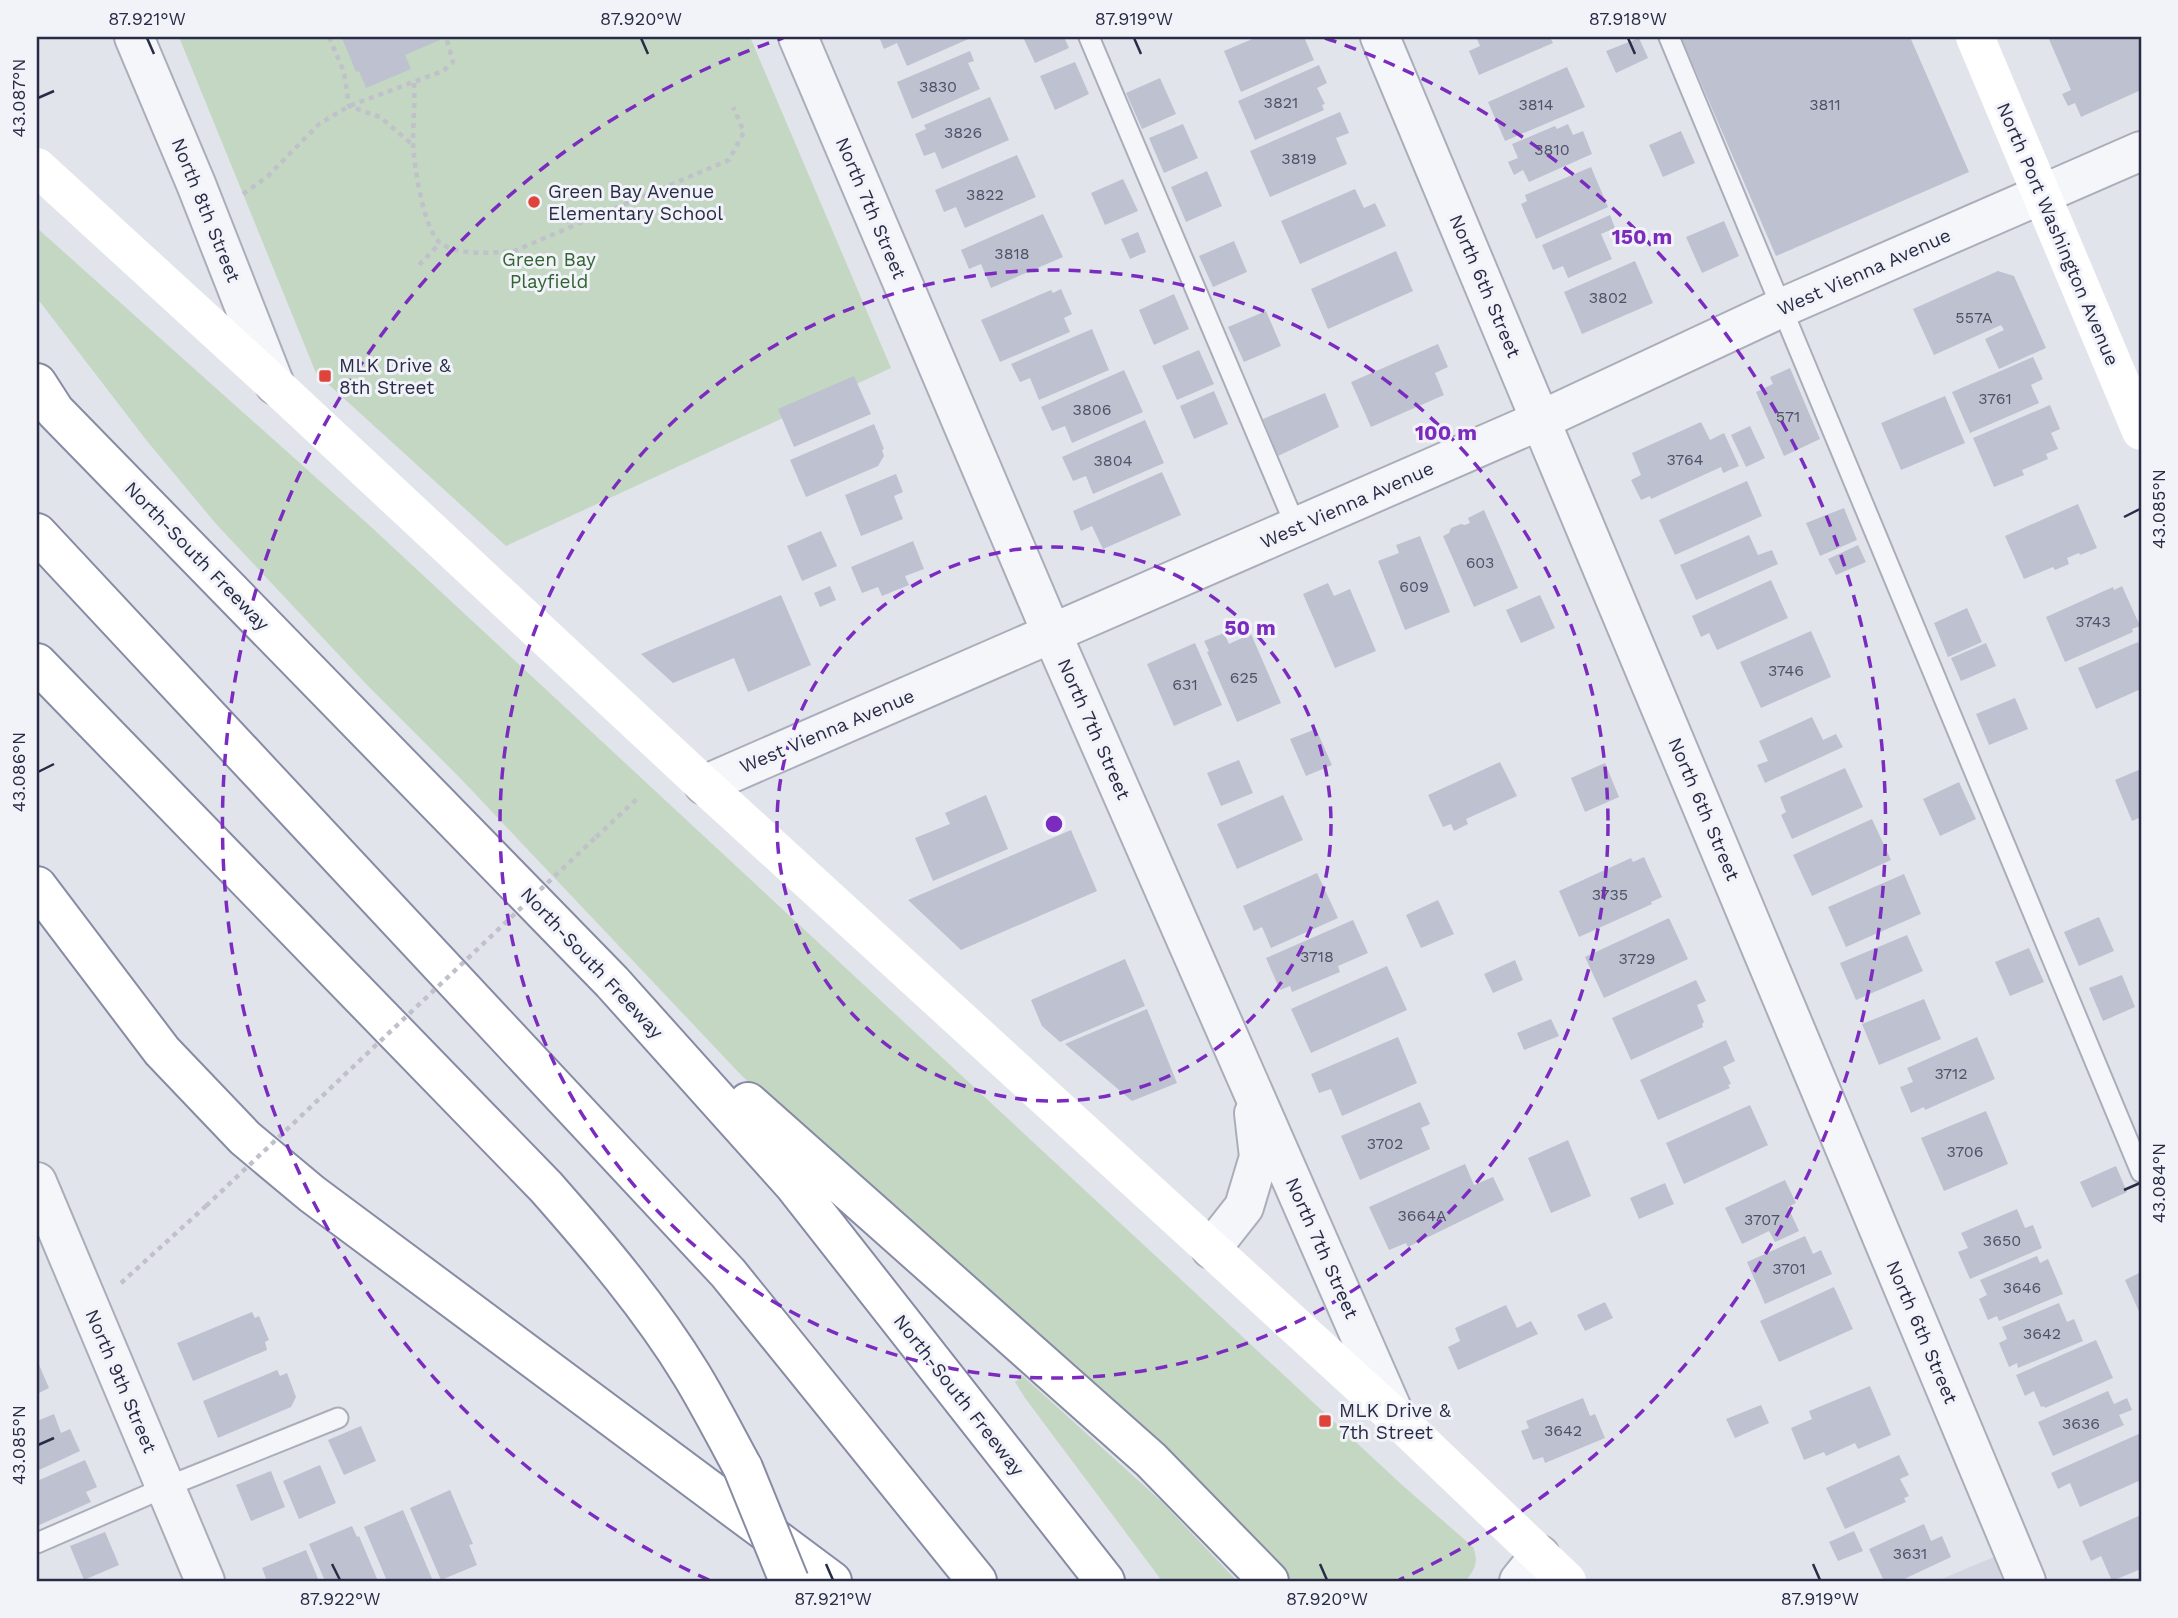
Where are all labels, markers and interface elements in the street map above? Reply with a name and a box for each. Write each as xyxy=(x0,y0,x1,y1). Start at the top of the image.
text: 87.921°W xyxy=(108,8,186,29)
text: 87.920°W xyxy=(600,8,682,29)
text: 87.919°W xyxy=(1095,8,1173,29)
text: 87.918°W xyxy=(1589,8,1667,29)
text: 43.087°N xyxy=(8,58,29,138)
house number: 3830 xyxy=(919,77,957,96)
house number: 3821 xyxy=(1264,93,1298,112)
house number: 3814 xyxy=(1518,95,1554,114)
house number: 3811 xyxy=(1809,95,1841,114)
street label: North Port Washington Avenue xyxy=(1992,99,2124,369)
house number: 3826 xyxy=(944,123,982,142)
street label: North 8th Street xyxy=(167,134,245,286)
street label: North 7th Street xyxy=(831,134,911,282)
house number: 3810 xyxy=(1534,140,1570,159)
house number: 3819 xyxy=(1281,149,1317,168)
place label: Green Bay Avenue Elementary School xyxy=(548,180,723,225)
house number: 3822 xyxy=(966,185,1004,204)
marker: Green Bay Avenue Elementary School xyxy=(526,194,542,210)
street label: North 6th Street xyxy=(1444,211,1526,361)
street label: West Vienna Avenue xyxy=(1774,223,1954,321)
text: 150 m xyxy=(1612,224,1672,249)
house number: 3818 xyxy=(994,244,1030,263)
park label: Green Bay Playfield xyxy=(502,248,596,293)
house number: 3802 xyxy=(1589,288,1627,307)
house number: 557A xyxy=(1955,308,1993,327)
place label: MLK Drive & 8th Street xyxy=(339,354,451,399)
marker: MLK Drive & 8th Street xyxy=(317,368,333,384)
house number: 3761 xyxy=(1978,389,2012,408)
house number: 3806 xyxy=(1073,400,1111,419)
house number: 571 xyxy=(1776,407,1800,426)
text: 100 m xyxy=(1415,420,1477,445)
house number: 3764 xyxy=(1667,450,1704,469)
house number: 3804 xyxy=(1094,451,1133,470)
street label: West Vienna Avenue xyxy=(1257,456,1437,554)
text: 43.085°N xyxy=(2148,469,2169,549)
street label: North-South Freeway xyxy=(120,477,274,636)
house number: 603 xyxy=(1466,553,1494,572)
house number: 609 xyxy=(1399,577,1429,596)
house number: 3743 xyxy=(2075,612,2111,631)
text: 50 m xyxy=(1224,615,1276,640)
street label: North 7th Street xyxy=(1053,655,1135,803)
house number: 3746 xyxy=(1768,661,1804,680)
house number: 625 xyxy=(1230,668,1258,687)
house number: 631 xyxy=(1172,675,1198,694)
street label: West Vienna Avenue xyxy=(736,684,918,778)
text: 43.086°N xyxy=(8,732,29,812)
street label: North 6th Street xyxy=(1663,734,1745,884)
centre of rings xyxy=(1042,812,1066,836)
street label: North-South Freeway xyxy=(516,883,668,1044)
house number: 3735 xyxy=(1592,885,1628,904)
house number: 3718 xyxy=(1300,947,1334,966)
house number: 3729 xyxy=(1619,949,1655,968)
house number: 3712 xyxy=(1934,1064,1968,1083)
house number: 3702 xyxy=(1367,1134,1403,1153)
house number: 3706 xyxy=(1946,1142,1984,1161)
text: 43.084°N xyxy=(2148,1143,2169,1223)
street label: North 7th Street xyxy=(1281,1174,1363,1322)
house number: 3664A xyxy=(1397,1206,1447,1225)
house number: 3707 xyxy=(1744,1210,1780,1229)
house number: 3650 xyxy=(1983,1231,2021,1250)
street label: North 6th Street xyxy=(1881,1257,1963,1407)
house number: 3701 xyxy=(1772,1259,1806,1278)
house number: 3646 xyxy=(2003,1278,2041,1297)
street label: North 9th Street xyxy=(80,1306,162,1456)
street label: North-South Freeway xyxy=(889,1310,1029,1480)
house number: 3642 xyxy=(2023,1324,2061,1343)
place label: MLK Drive & 7th Street xyxy=(1339,1399,1451,1444)
text: 43.085°N xyxy=(8,1405,29,1485)
marker: MLK Drive & 7th Street xyxy=(1317,1413,1333,1429)
house number: 3636 xyxy=(2062,1414,2100,1433)
house number: 3642 xyxy=(1544,1421,1582,1440)
house number: 3631 xyxy=(1893,1544,1927,1563)
text: 87.922°W xyxy=(299,1588,381,1609)
text: 87.921°W xyxy=(794,1588,872,1609)
text: 87.920°W xyxy=(1286,1588,1368,1609)
text: 87.919°W xyxy=(1781,1588,1859,1609)

